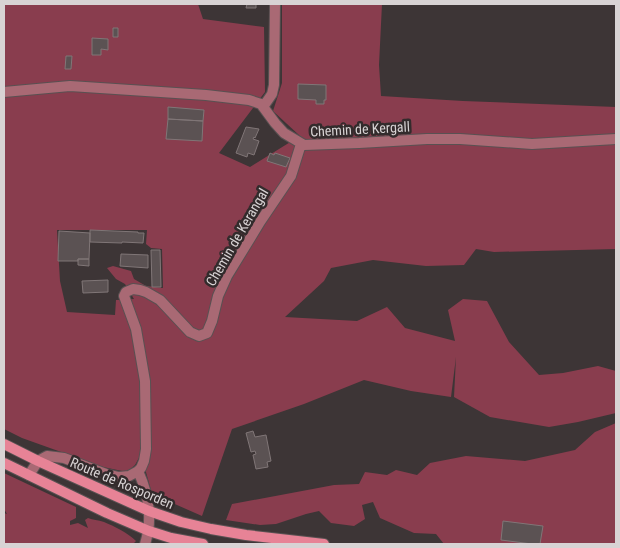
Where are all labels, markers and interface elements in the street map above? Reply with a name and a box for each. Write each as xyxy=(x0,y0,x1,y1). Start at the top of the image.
street label: Chemin de Kergall xyxy=(310,118,410,140)
street label: Chemin de Kerangal xyxy=(203,185,271,289)
street label: Route de Rosporden xyxy=(68,454,176,512)

